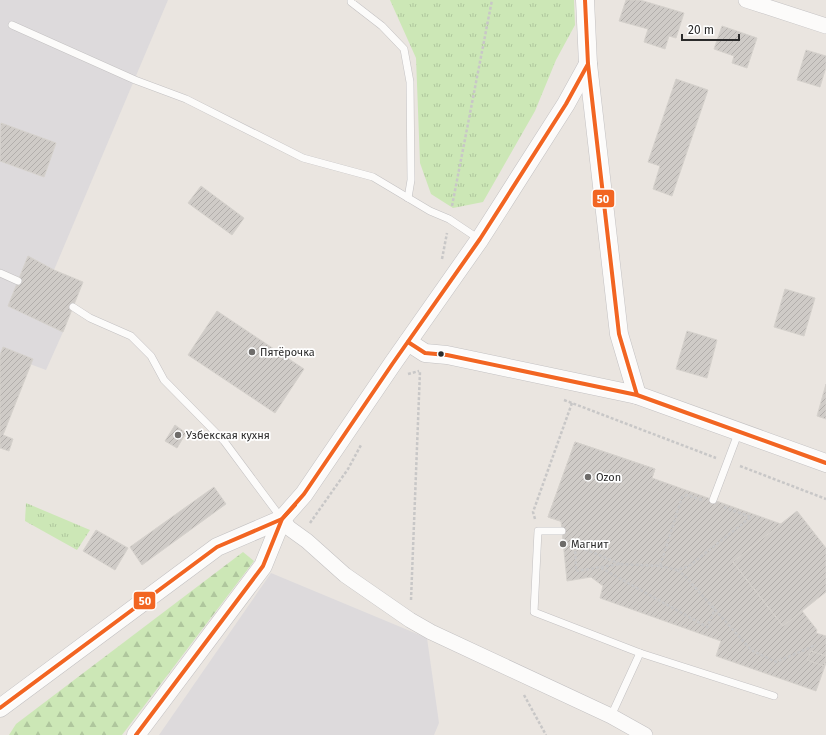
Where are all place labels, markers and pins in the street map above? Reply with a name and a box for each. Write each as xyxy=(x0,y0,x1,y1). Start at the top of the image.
place label: Пятёрочка xyxy=(260,346,315,359)
marker: Пятёрочка xyxy=(247,347,257,357)
unlabelled marker xyxy=(436,349,446,359)
place label: Узбекская кухня xyxy=(186,429,270,442)
marker: Узбекская кухня xyxy=(173,430,183,440)
place label: Ozon xyxy=(596,471,621,484)
marker: Ozon xyxy=(583,472,593,482)
place label: Магнит xyxy=(571,538,608,551)
marker: Магнит xyxy=(558,539,568,549)

